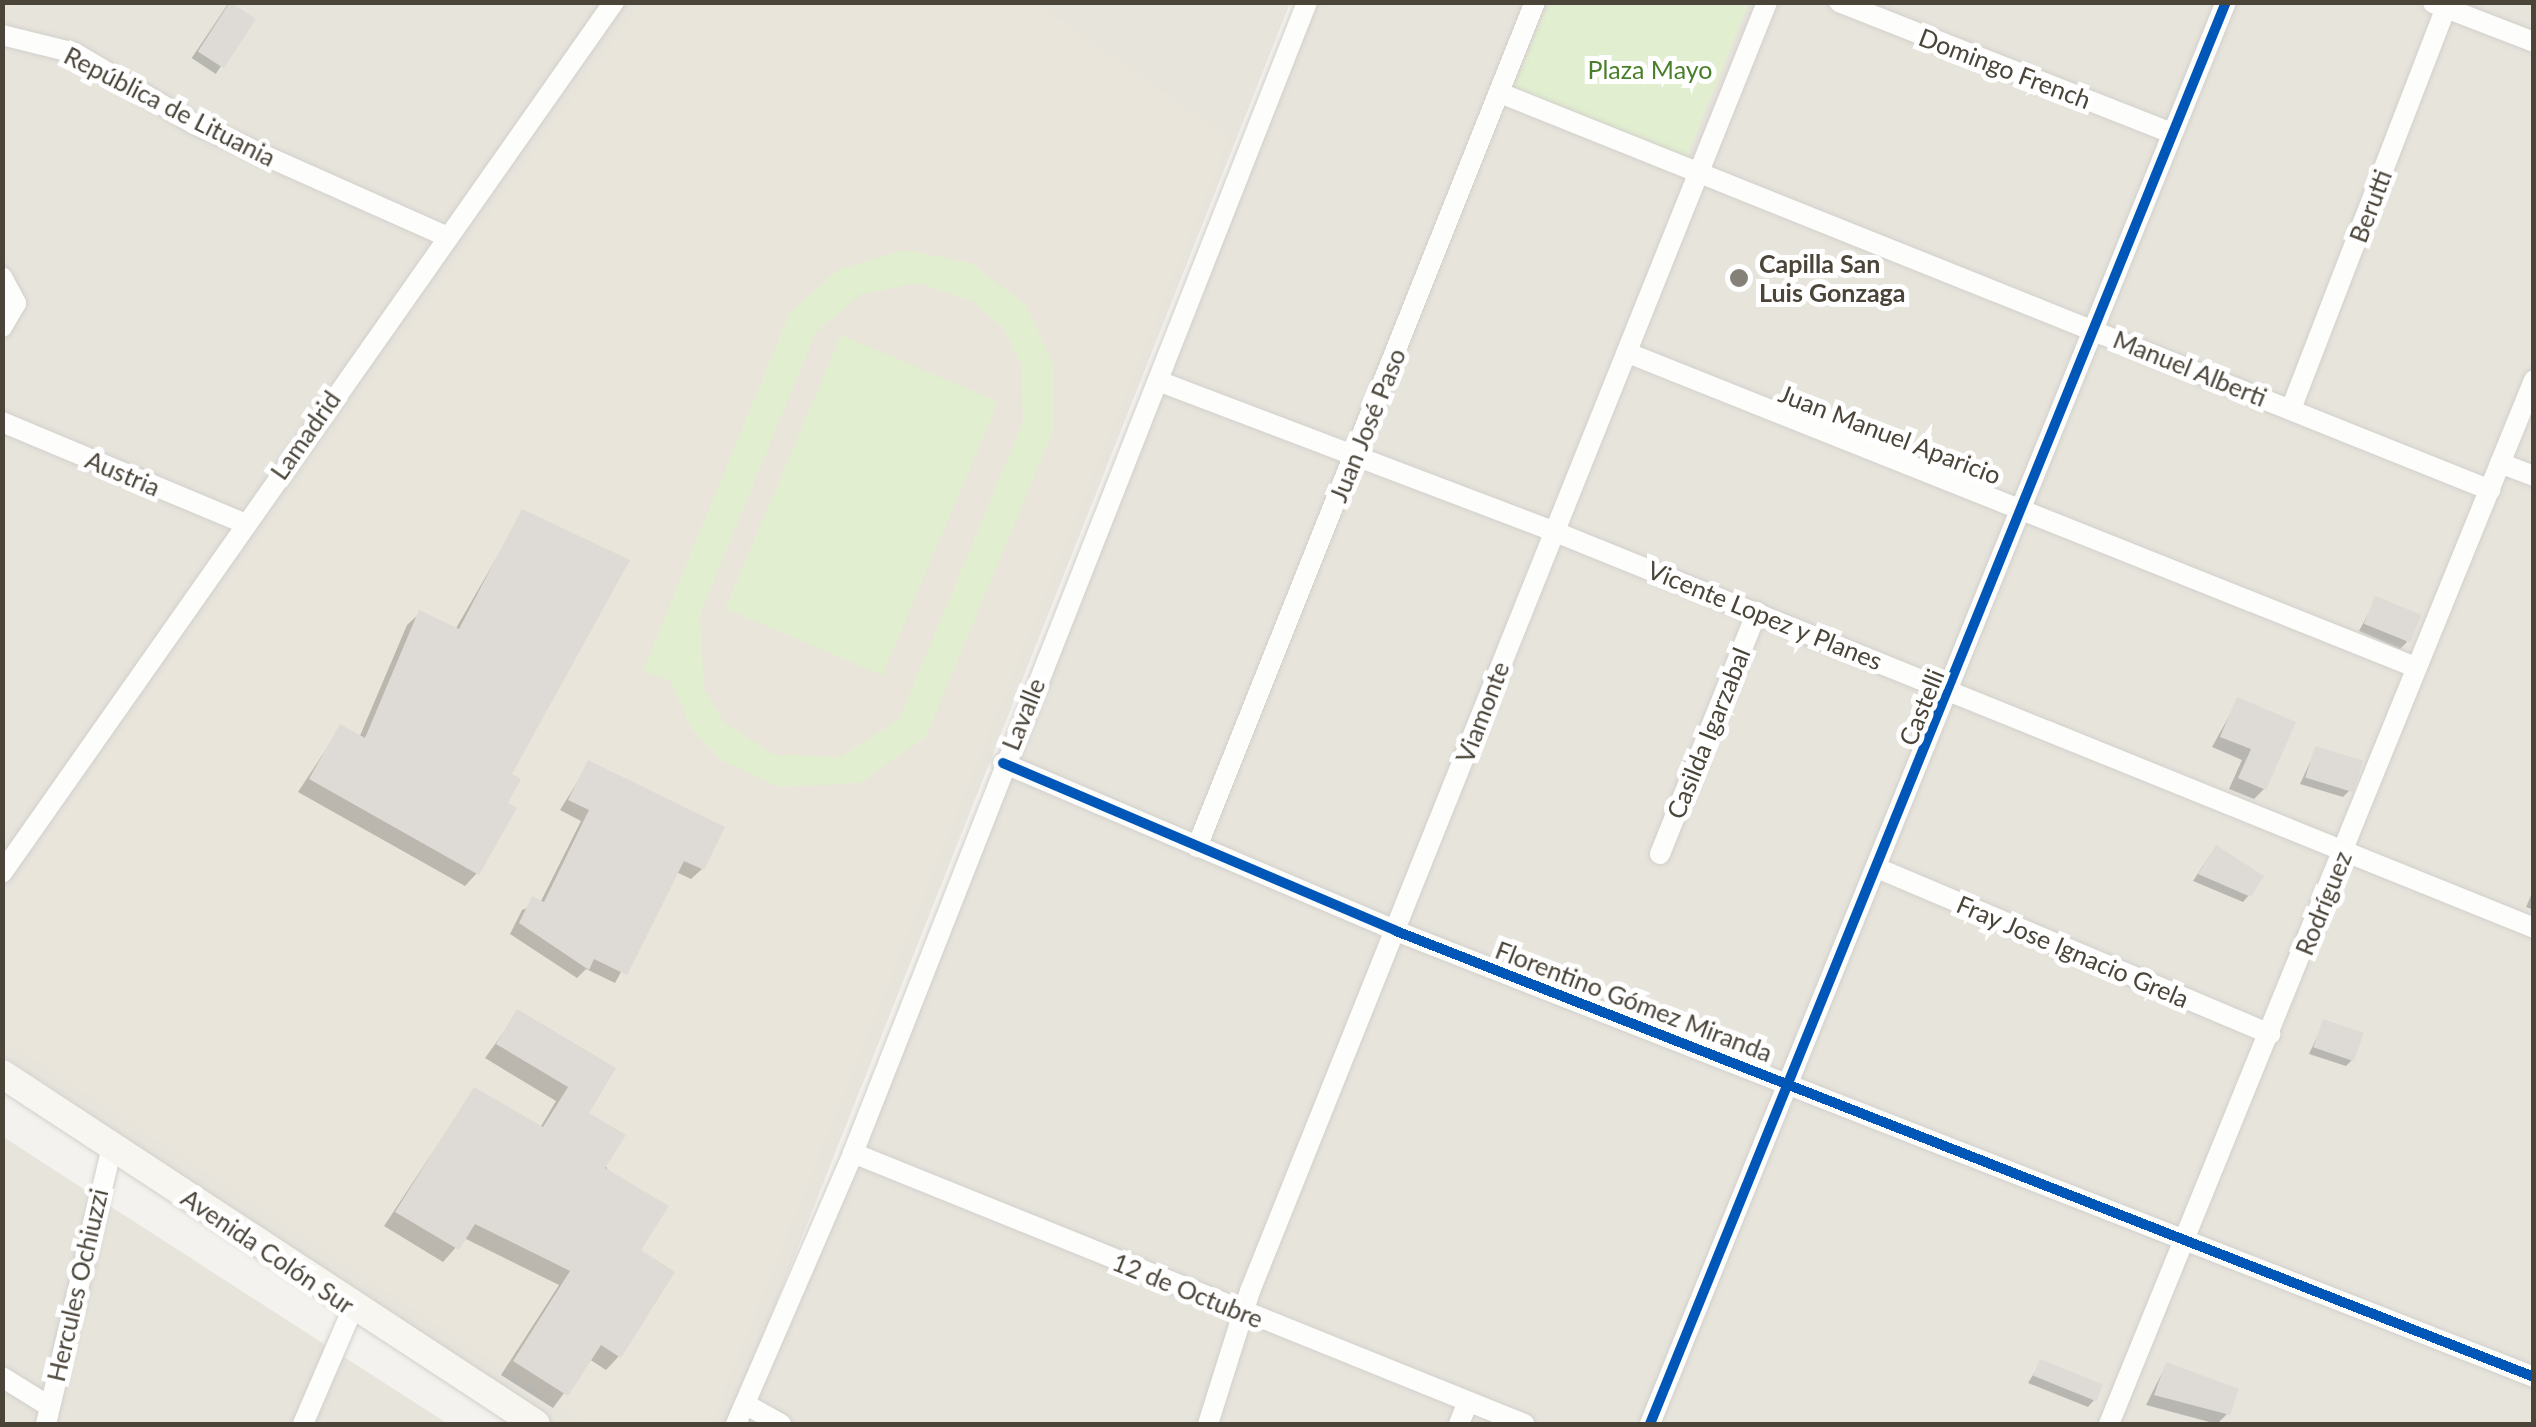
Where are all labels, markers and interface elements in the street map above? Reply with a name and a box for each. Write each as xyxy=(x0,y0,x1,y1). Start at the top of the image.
street label: Domingo French xyxy=(1915,21,2095,115)
street label: República de Lituania xyxy=(59,40,281,172)
park label: Plaza Mayo xyxy=(1587,54,1713,84)
street label: Berutti xyxy=(2342,165,2398,247)
place label: Capilla San Luis Gonzaga xyxy=(1759,249,1905,308)
marker: Capilla San Luis Gonzaga xyxy=(1728,267,1750,289)
street label: Manuel Alberti xyxy=(2109,324,2271,412)
street label: Juan José Paso xyxy=(1322,344,1412,506)
street label: Juan Manuel Aparicio xyxy=(1774,378,2006,490)
street label: Lamadrid xyxy=(264,385,346,485)
street label: Austria xyxy=(81,444,165,502)
street label: Vicente Lopez y Planes xyxy=(1643,554,1887,676)
street label: Casilda Igarzabal xyxy=(1660,643,1756,823)
street label: Viamonte xyxy=(1449,657,1515,767)
street label: Castelli xyxy=(1892,664,1950,750)
street label: Lavalle xyxy=(995,674,1051,754)
street label: Rodríguez xyxy=(2289,847,2357,959)
street label: Fray Jose Ignacio Grela xyxy=(1952,888,2194,1014)
street label: Florentino Gómez Miranda xyxy=(1491,934,1777,1068)
street label: Avenida Colón Sur xyxy=(176,1182,360,1320)
street label: Hercules Ochiuzzi xyxy=(40,1186,114,1384)
street label: 12 de Octubre xyxy=(1108,1246,1268,1334)

